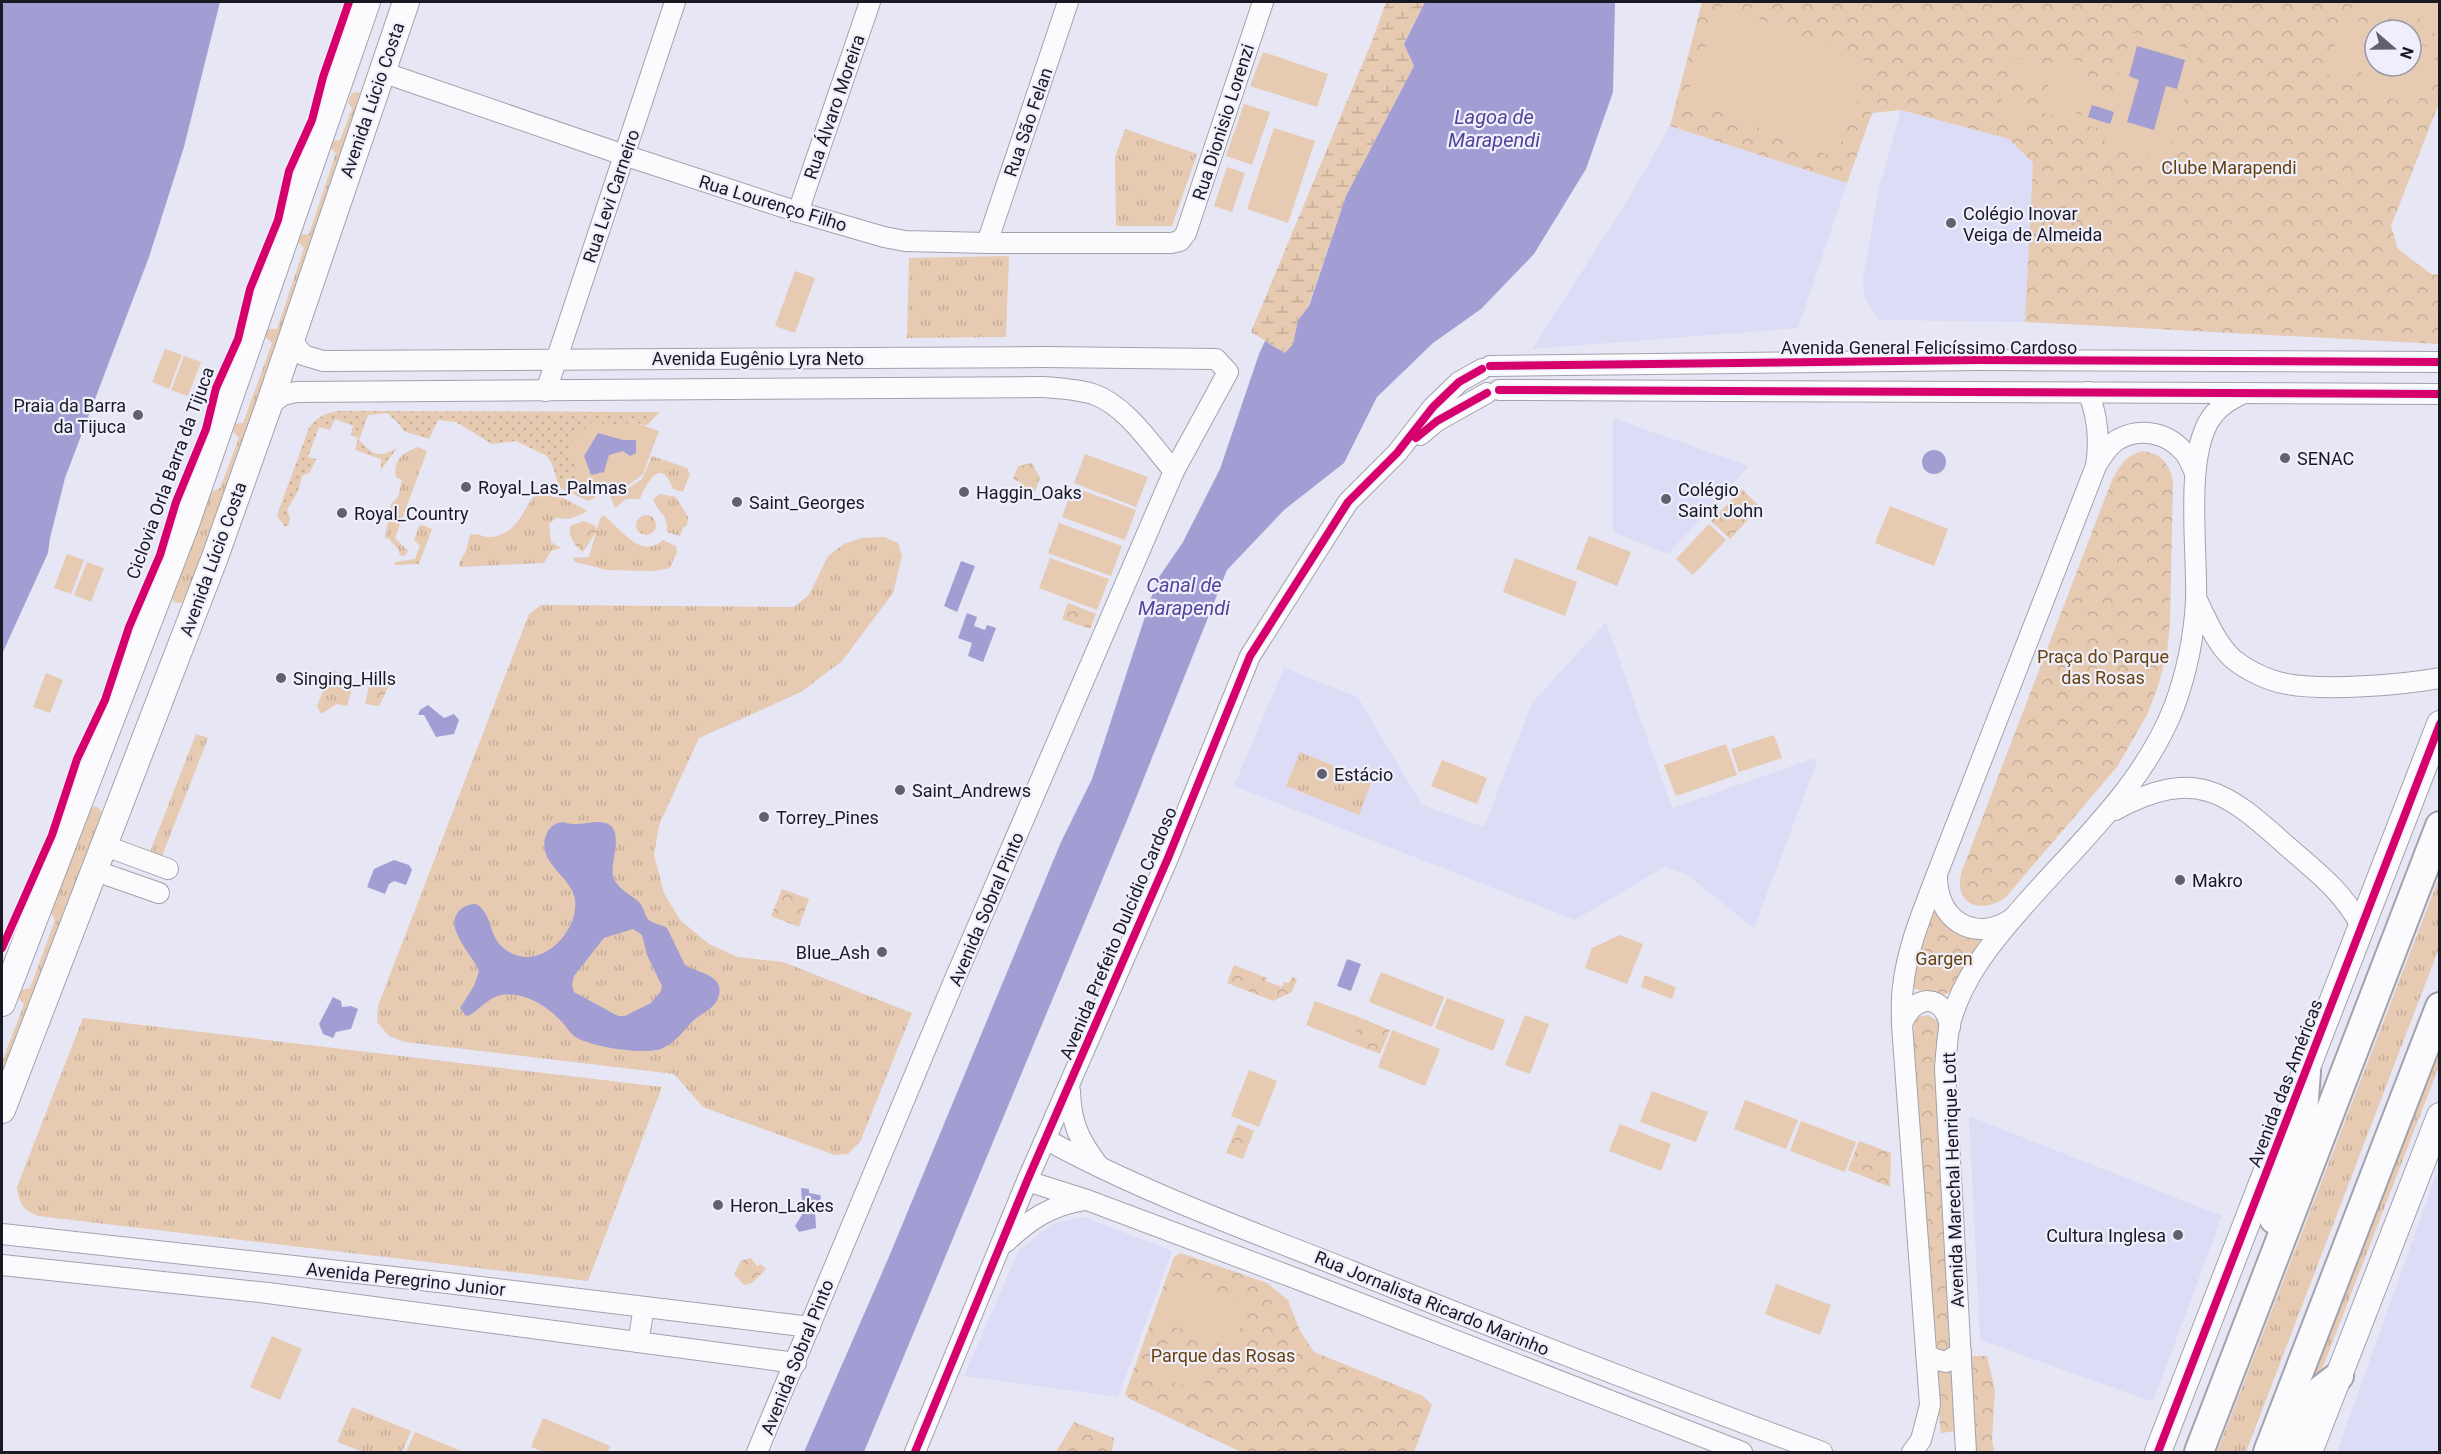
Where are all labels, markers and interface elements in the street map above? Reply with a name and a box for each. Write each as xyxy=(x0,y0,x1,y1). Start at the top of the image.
north arrow xyxy=(2363,18,2423,78)
street label: Avenida Lúcio Costa xyxy=(336,20,408,180)
street label: Rua Álvaro Moreira xyxy=(799,32,869,182)
street label: Rua Dionisio Lorenzi xyxy=(1188,41,1258,203)
text: N xyxy=(2396,44,2417,62)
street label: Rua São Felan xyxy=(1000,65,1056,179)
water label: Lagoa de Marapendi xyxy=(1448,105,1540,152)
street label: Rua Levi Carneiro xyxy=(578,127,644,265)
park label: Clube Marapendi xyxy=(2161,157,2297,178)
street label: Rua Lourenço Filho xyxy=(696,171,850,235)
place label: Colégio Inovar Veiga de Almeida xyxy=(1963,203,2102,245)
marker: Colégio Inovar Veiga de Almeida xyxy=(1944,216,1958,230)
street label: Avenida General Felicíssimo Cardoso xyxy=(1781,337,2077,358)
street label: Avenida Eugênio Lyra Neto xyxy=(652,348,864,369)
street label: Ciclovia Orla Barra da Tijuca xyxy=(122,364,218,582)
place label: Praia da Barra da Tijuca xyxy=(13,395,126,437)
marker: Praia da Barra da Tijuca xyxy=(131,408,145,422)
place label: SENAC xyxy=(2297,448,2354,469)
marker: SENAC xyxy=(2278,451,2292,465)
place label: Royal_Las_Palmas xyxy=(478,477,627,498)
street label: Avenida Lúcio Costa xyxy=(175,479,251,639)
place label: Colégio Saint John xyxy=(1678,479,1763,521)
marker: Royal_Las_Palmas xyxy=(459,480,473,494)
place label: Haggin_Oaks xyxy=(976,482,1082,503)
marker: Haggin_Oaks xyxy=(957,485,971,499)
place label: Saint_Georges xyxy=(749,492,865,513)
marker: Colégio Saint John xyxy=(1659,492,1673,506)
marker: Saint_Georges xyxy=(730,495,744,509)
place label: Royal_Country xyxy=(354,503,469,524)
marker: Royal_Country xyxy=(335,506,349,520)
water label: Canal de Marapendi xyxy=(1138,573,1230,620)
park label: Praça do Parque das Rosas xyxy=(2037,646,2169,688)
place label: Singing_Hills xyxy=(293,668,396,689)
marker: Singing_Hills xyxy=(274,671,288,685)
place label: Estácio xyxy=(1334,764,1393,785)
marker: Estácio xyxy=(1315,767,1329,781)
place label: Saint_Andrews xyxy=(912,780,1031,801)
marker: Saint_Andrews xyxy=(893,783,907,797)
street label: Avenida Prefeito Dulcídio Cardoso xyxy=(1055,804,1181,1062)
place label: Torrey_Pines xyxy=(776,807,879,828)
marker: Torrey_Pines xyxy=(757,810,771,824)
street label: Avenida Sobral Pinto xyxy=(944,829,1028,989)
place label: Makro xyxy=(2192,870,2243,891)
marker: Makro xyxy=(2173,873,2187,887)
place label: Blue_Ash xyxy=(796,942,870,963)
marker: Blue_Ash xyxy=(875,945,889,959)
park label: Gargen xyxy=(1915,948,1973,969)
street label: Avenida das Américas xyxy=(2243,996,2327,1170)
street label: Avenida Marechal Henrique Lott xyxy=(1938,1052,1968,1308)
place label: Heron_Lakes xyxy=(730,1195,834,1216)
marker: Heron_Lakes xyxy=(711,1198,725,1212)
place label: Cultura Inglesa xyxy=(2046,1225,2166,1246)
marker: Cultura Inglesa xyxy=(2171,1228,2185,1242)
street label: Rua Jornalista Ricardo Marinho xyxy=(1312,1246,1552,1360)
street label: Avenida Peregrino Junior xyxy=(305,1258,507,1300)
street label: Avenida Sobral Pinto xyxy=(756,1276,838,1438)
park label: Parque das Rosas xyxy=(1151,1345,1295,1366)

